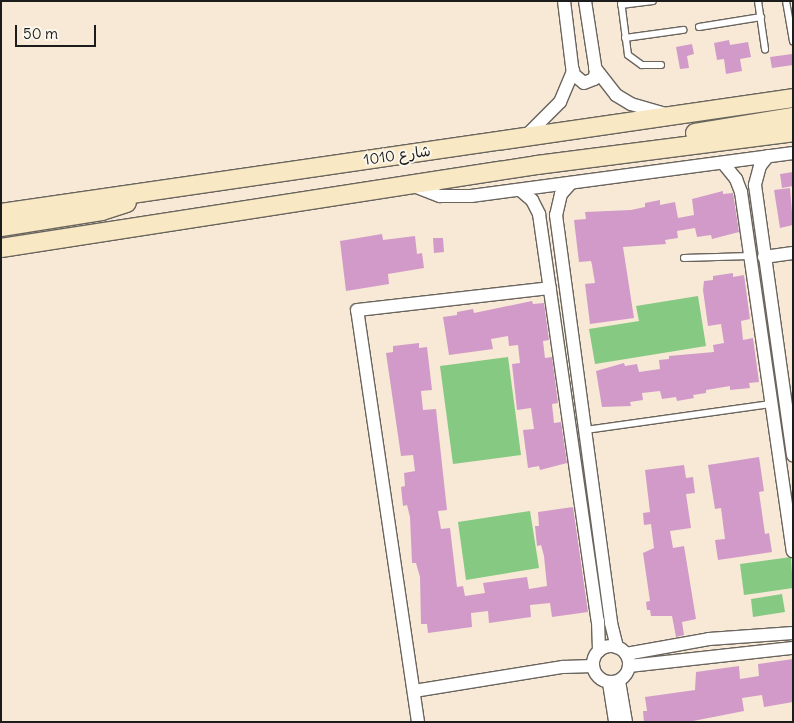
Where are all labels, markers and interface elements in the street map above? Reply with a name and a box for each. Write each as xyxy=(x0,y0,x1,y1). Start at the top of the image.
scale bar xyxy=(18,15,99,47)
text: 50 m xyxy=(23,24,58,43)
street label: شارع 1010 xyxy=(362,141,432,169)

